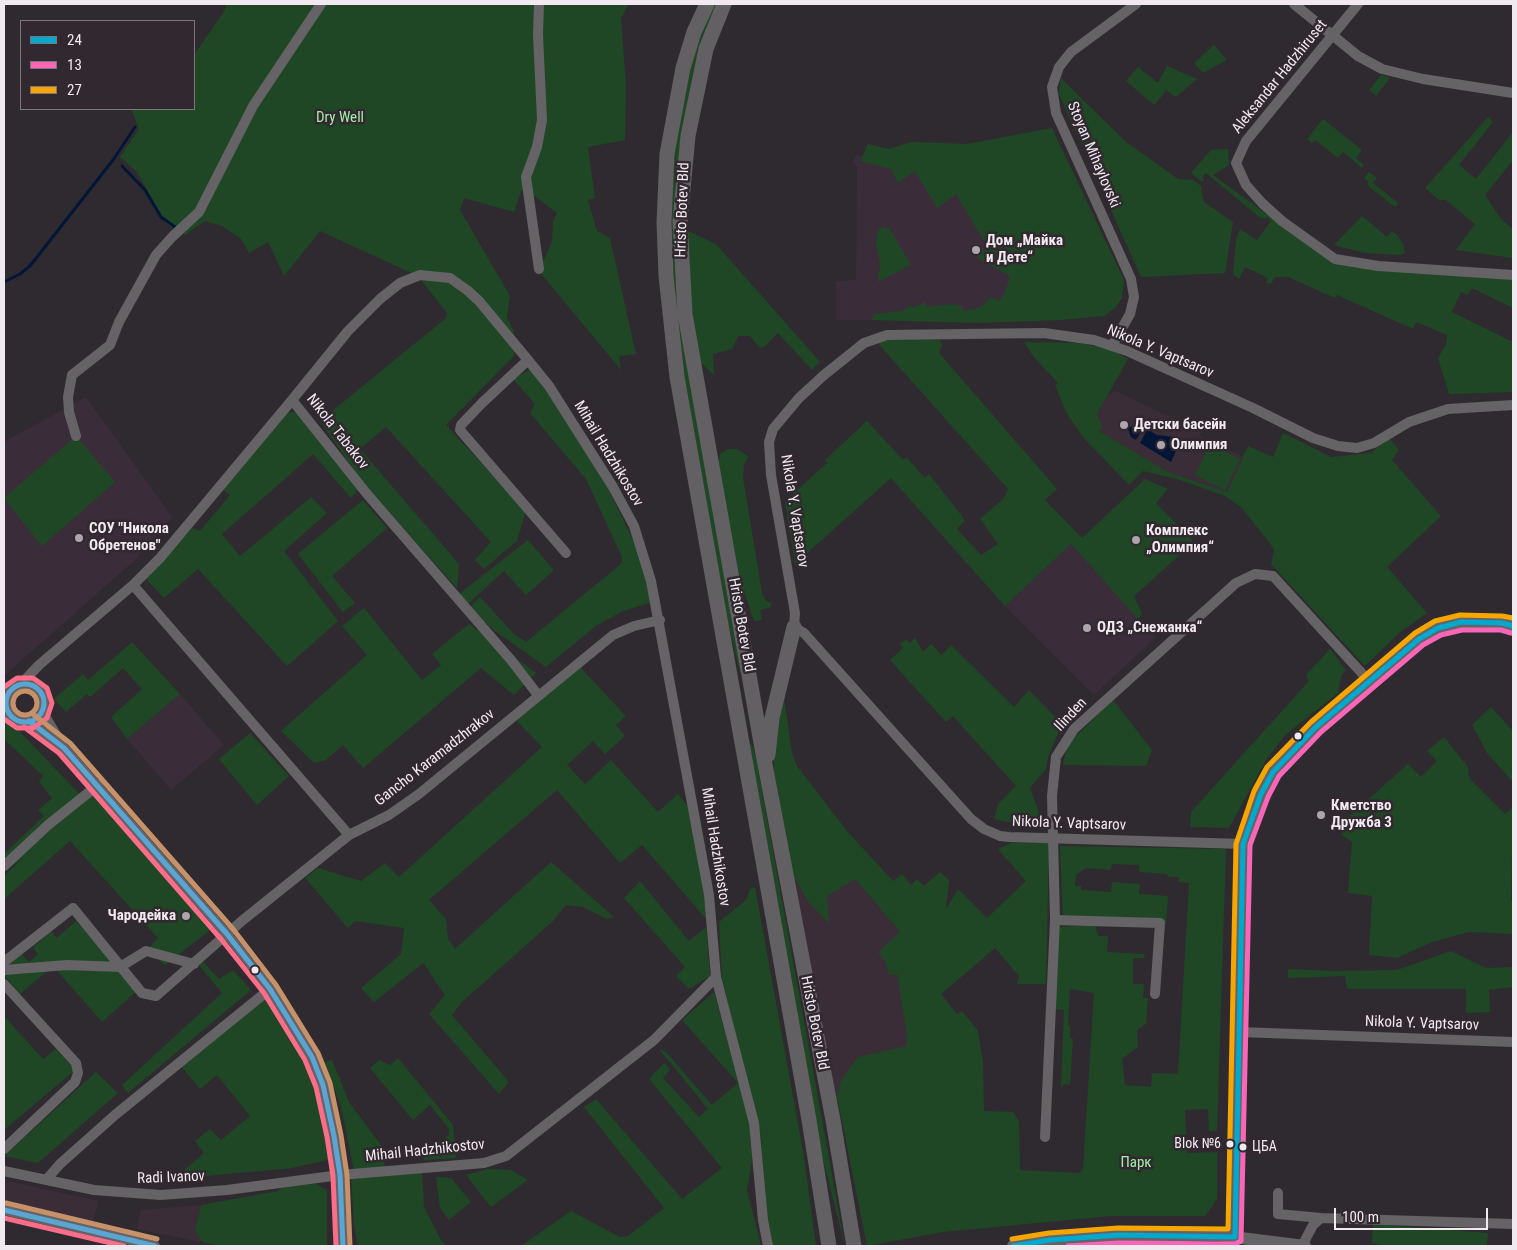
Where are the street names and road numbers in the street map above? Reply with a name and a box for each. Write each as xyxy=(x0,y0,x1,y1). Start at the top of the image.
street label: Aleksandar Hadzhiruset xyxy=(1229,16,1331,138)
street label: Stoyan Mihaylovski xyxy=(1063,99,1123,211)
street label: Hristo Botev Bld xyxy=(672,162,694,258)
street label: Nikola Y. Vaptsarov xyxy=(1104,321,1216,383)
street label: Nikola Tabakov xyxy=(302,391,372,473)
street label: Mihail Hadzhikostov xyxy=(569,398,647,510)
street label: Nikola Y. Vaptsarov xyxy=(776,453,812,569)
street label: Hristo Botev Bld xyxy=(724,576,758,674)
street label: Ilinden xyxy=(1051,694,1091,736)
street label: Gancho Karamadzhrakov xyxy=(372,706,498,810)
street label: Mihail Hadzhikostov xyxy=(697,786,733,908)
street label: Nikola Y. Vaptsarov xyxy=(1012,813,1126,835)
street label: Hristo Botev Bld xyxy=(796,974,832,1072)
street label: Nikola Y. Vaptsarov xyxy=(1365,1013,1479,1035)
street label: Mihail Hadzhikostov xyxy=(364,1136,486,1166)
street label: Radi Ivanov xyxy=(137,1168,205,1188)

